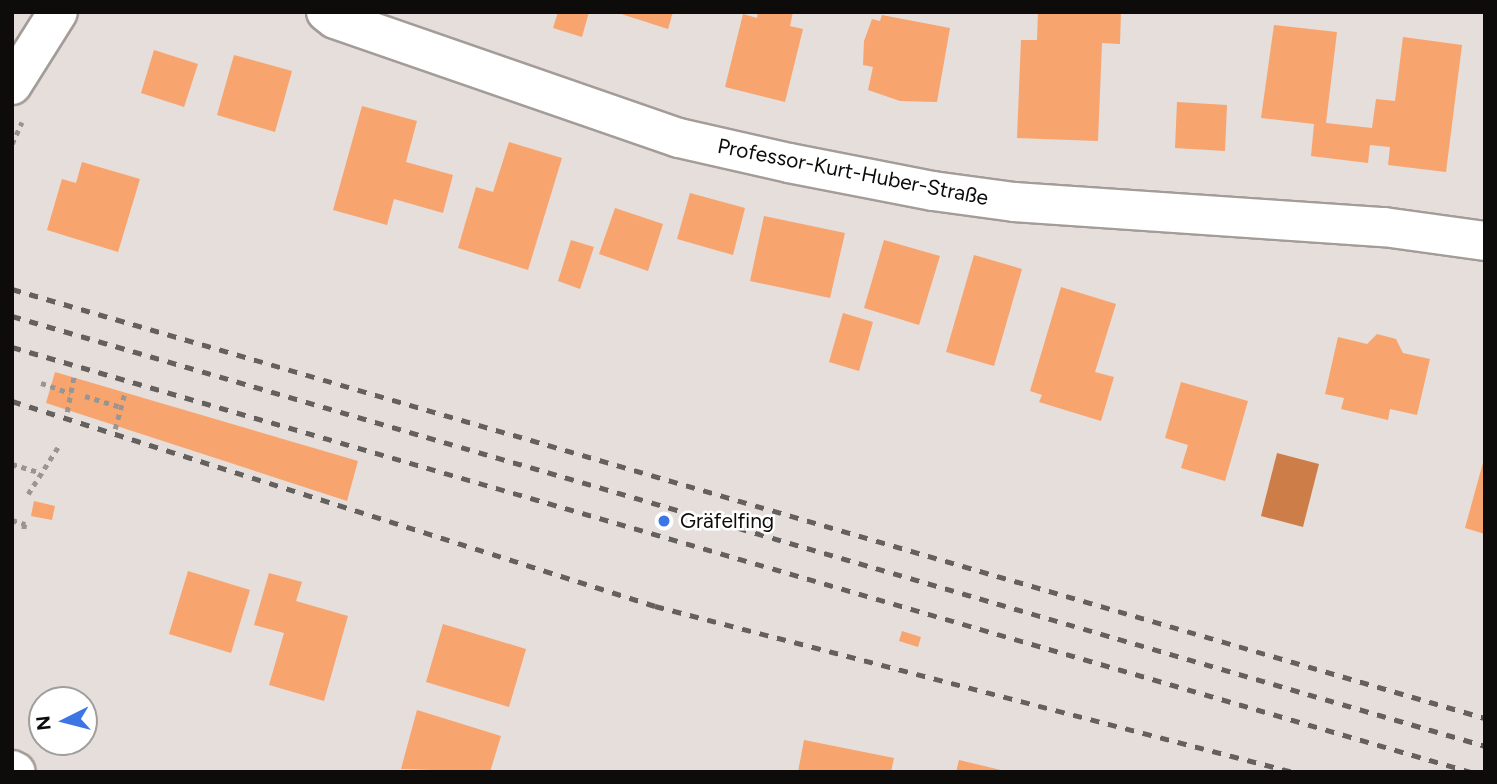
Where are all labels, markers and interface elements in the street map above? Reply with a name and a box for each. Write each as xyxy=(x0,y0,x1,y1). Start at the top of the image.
street label: Professor-Kurt-Huber-Straße xyxy=(715,133,991,211)
place label: Gräfelfing xyxy=(680,508,774,534)
marker: Gräfelfing xyxy=(654,511,674,531)
north arrow xyxy=(28,686,98,756)
text: N xyxy=(31,715,56,732)

